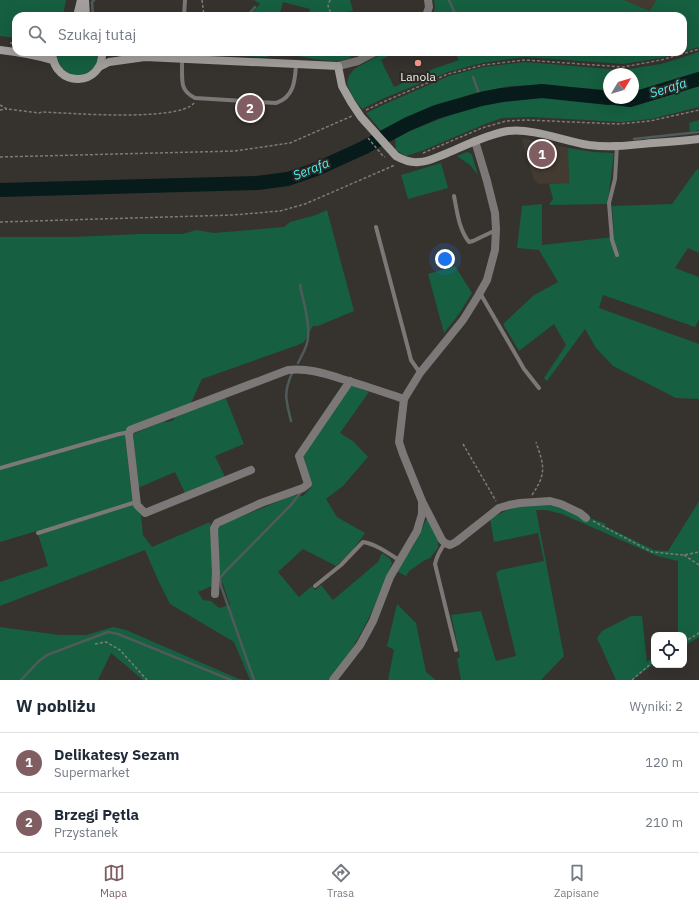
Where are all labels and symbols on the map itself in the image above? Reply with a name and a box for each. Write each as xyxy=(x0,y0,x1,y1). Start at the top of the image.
marker: Lanola xyxy=(413,58,423,68)
north arrow xyxy=(603,68,639,104)
place label: Lanola xyxy=(400,69,436,84)
water label: Serafa xyxy=(647,74,689,102)
pin: 2 xyxy=(237,93,263,123)
pin: 1 xyxy=(529,139,555,169)
water label: Serafa xyxy=(290,154,332,184)
your location xyxy=(435,249,455,269)

